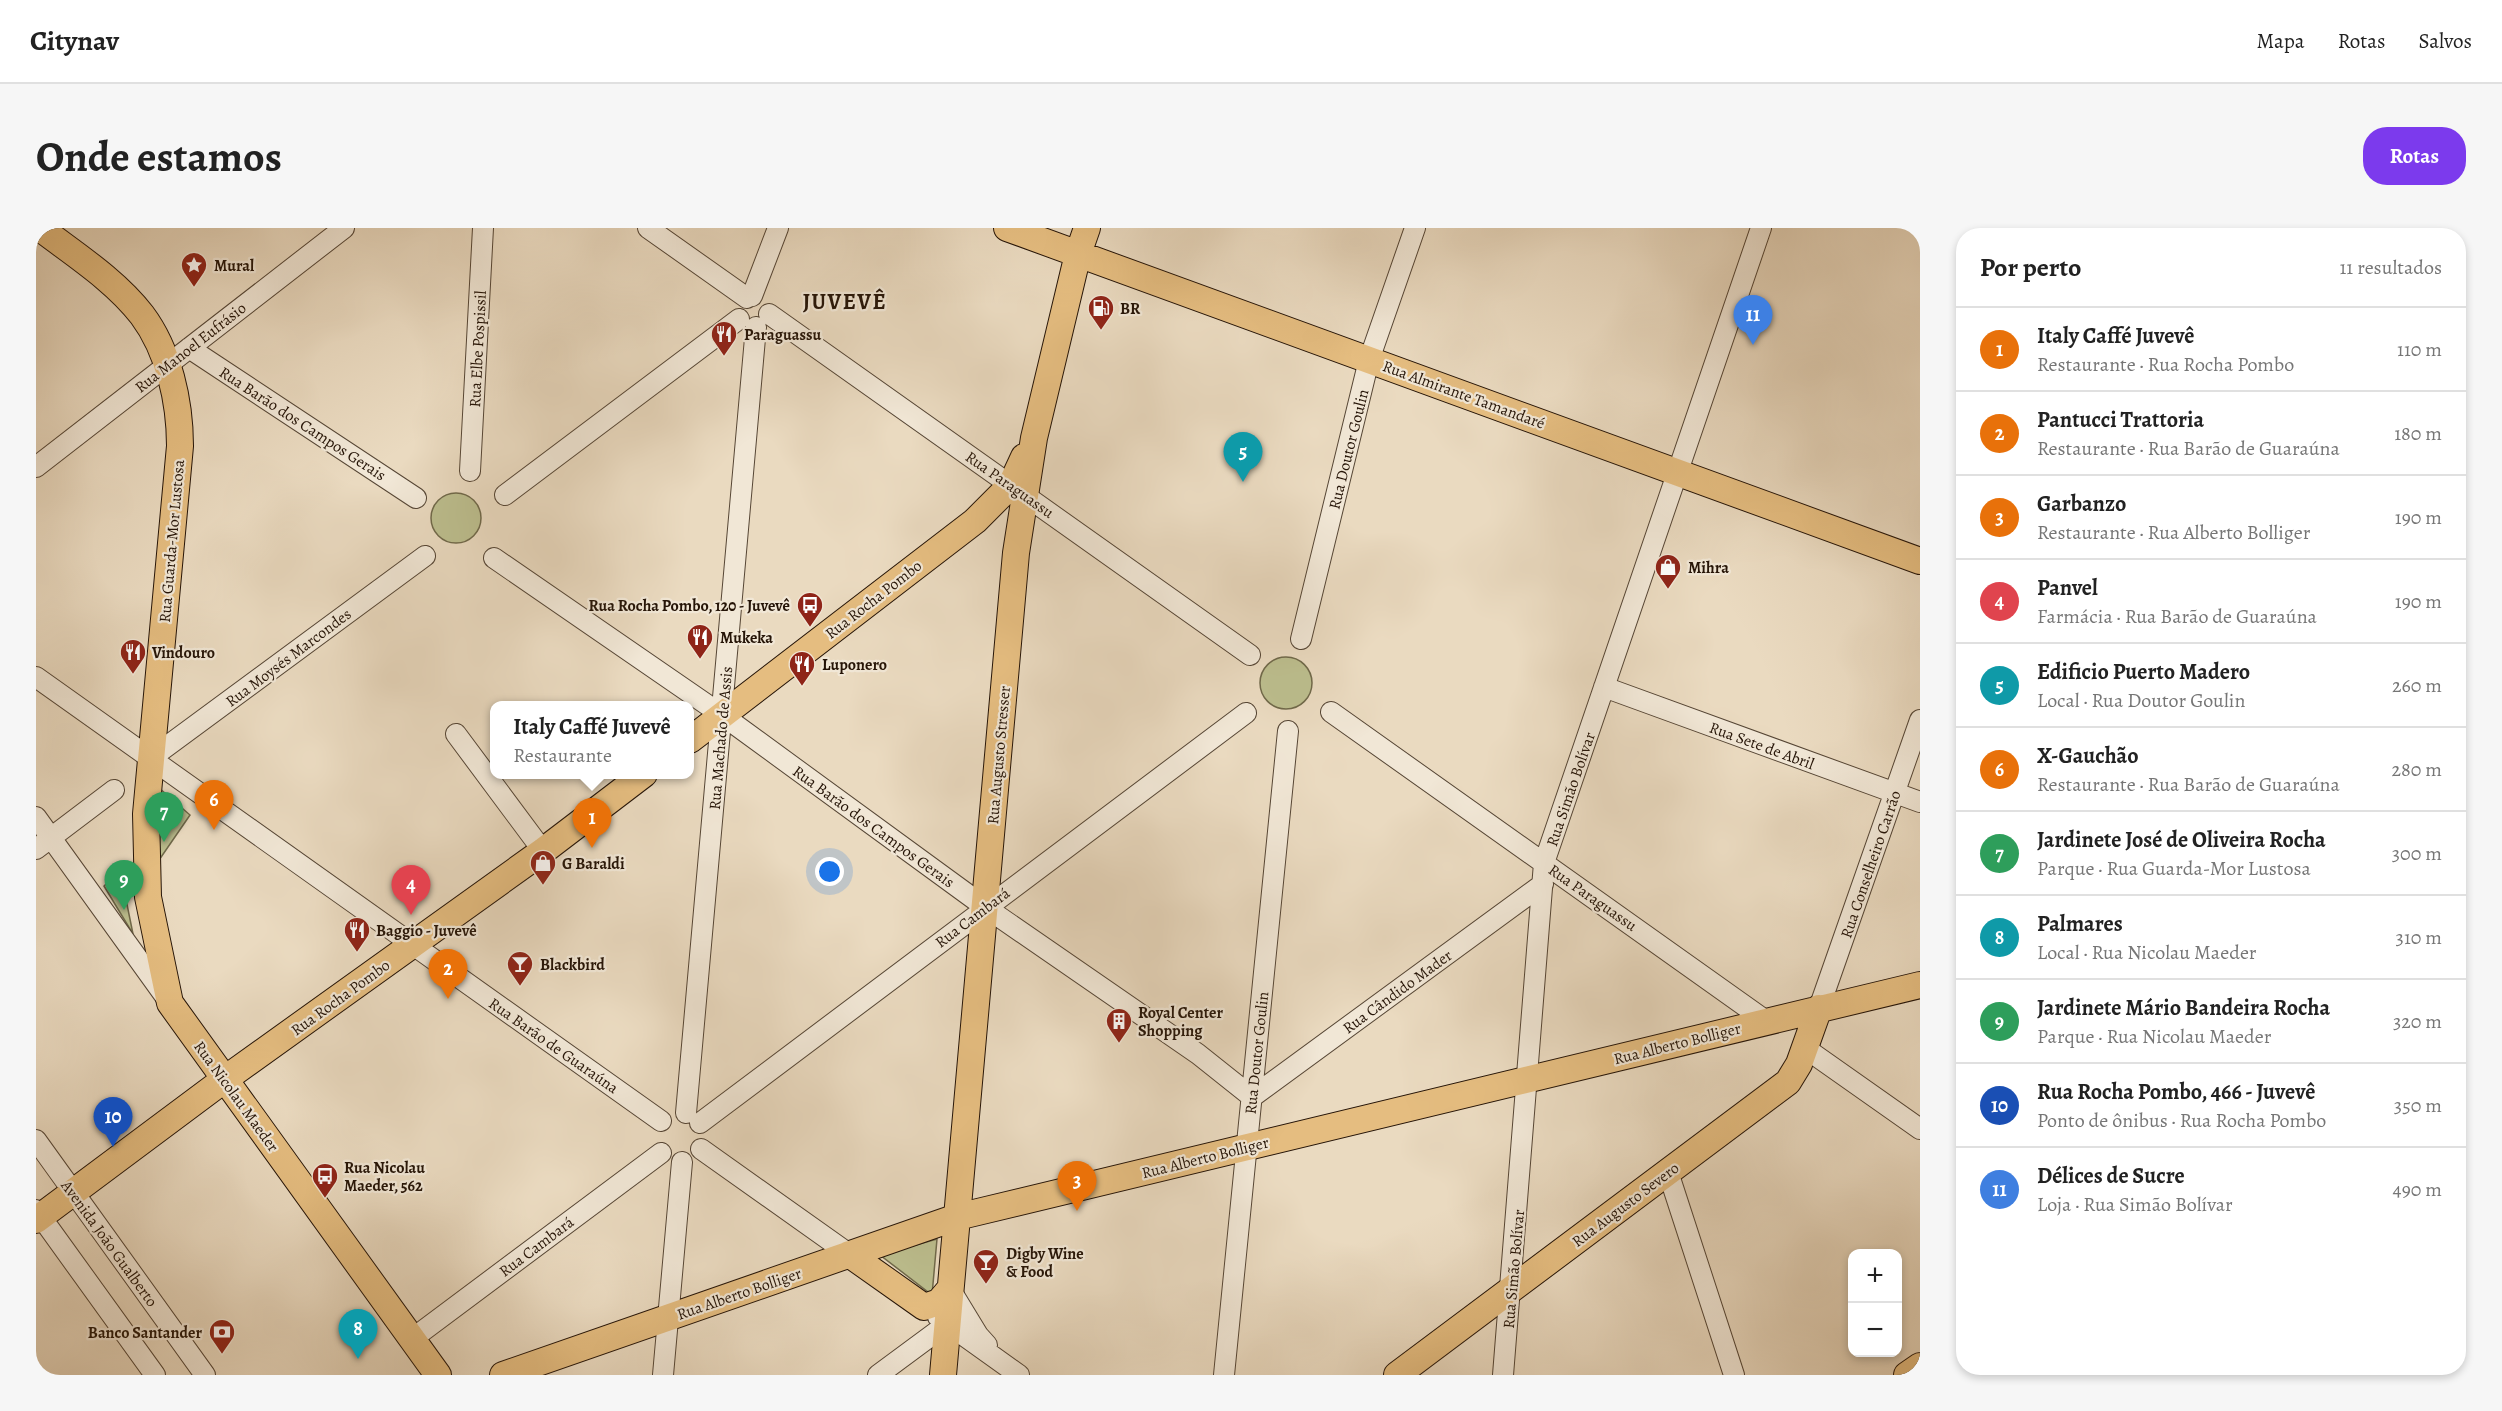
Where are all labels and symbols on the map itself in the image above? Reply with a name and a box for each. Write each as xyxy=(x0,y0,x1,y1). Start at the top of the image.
place icon: Mural xyxy=(179,250,209,288)
place label: Mural xyxy=(214,255,255,277)
district label: JUVEVÊ xyxy=(803,287,887,317)
street label: Rua Elbe Pospissil xyxy=(464,290,492,408)
fuel station icon: BR xyxy=(1086,293,1116,331)
pin: 11 xyxy=(1734,296,1772,345)
street label: Rua Manoel Eufrásio xyxy=(130,297,251,398)
place label: BR xyxy=(1120,298,1141,320)
restaurant icon: Paraguassu xyxy=(709,319,739,357)
place label: Paraguassu xyxy=(744,324,821,346)
street label: Rua Almirante Tamandaré xyxy=(1379,355,1548,435)
street label: Rua Barão dos Campos Gerais xyxy=(215,362,390,486)
street label: Rua Doutor Goulin xyxy=(1323,387,1375,512)
pin: 5 xyxy=(1224,432,1262,482)
street label: Rua Paraguassu xyxy=(961,446,1058,524)
street label: Rua Guarda-Mor Lustosa xyxy=(154,458,190,623)
shop icon: Mihra xyxy=(1653,552,1683,590)
street label: Rua Rocha Pombo xyxy=(821,555,927,645)
place label: Mihra xyxy=(1688,557,1729,579)
bus stop icon: Rua Rocha Pombo, 120 - Juvevê xyxy=(795,590,825,628)
place label: Rua Rocha Pombo, 120 - Juvevê xyxy=(589,595,790,617)
street label: Rua Moysés Marcondes xyxy=(221,603,356,712)
restaurant icon: Mukeka xyxy=(685,622,715,660)
place label: Mukeka xyxy=(720,627,773,649)
restaurant icon: Vindouro xyxy=(118,637,148,675)
place label: Vindouro xyxy=(151,642,215,664)
restaurant icon: Luponero xyxy=(787,649,817,687)
place label: Luponero xyxy=(822,654,887,676)
street label: Rua Machado de Assis xyxy=(704,665,738,811)
street label: Rua Augusto Stresser xyxy=(982,685,1016,825)
street label: Rua Sete de Abril xyxy=(1706,717,1817,775)
street label: Rua Simão Bolívar xyxy=(1541,729,1601,849)
street label: Rua Barão dos Campos Gerais xyxy=(788,761,959,893)
pin: 6 xyxy=(194,780,234,830)
street label: Rua Conselheiro Carrão xyxy=(1835,788,1907,941)
pin: 7 xyxy=(144,792,184,842)
pin: 1 xyxy=(572,798,612,848)
shop icon: G Baraldi xyxy=(528,848,558,886)
place label: G Baraldi xyxy=(562,853,625,875)
your location xyxy=(815,857,844,886)
street label: Rua Paraguassu xyxy=(1544,859,1641,937)
pin: 9 xyxy=(104,860,143,910)
pin: 4 xyxy=(392,866,430,915)
street label: Rua Cambará xyxy=(931,882,1015,953)
restaurant icon: Baggio - Juvevê xyxy=(342,915,372,953)
place label: Baggio - Juvevê xyxy=(376,920,477,942)
street label: Rua Cândido Mader xyxy=(1338,945,1457,1039)
bar icon: Blackbird xyxy=(505,949,535,987)
pin: 2 xyxy=(428,950,468,999)
street label: Rua Rocha Pombo xyxy=(287,954,395,1041)
place label: Blackbird xyxy=(540,954,605,976)
street label: Rua Doutor Goulin xyxy=(1240,990,1274,1115)
street label: Rua Barão de Guaraúna xyxy=(484,993,623,1099)
place label: Royal Center Shopping xyxy=(1138,1002,1223,1042)
building icon: Royal Center Shopping xyxy=(1104,1006,1134,1044)
street label: Rua Alberto Bolliger xyxy=(1611,1018,1743,1070)
street label: Rua Nicolau Maeder xyxy=(188,1037,284,1156)
pin: 10 xyxy=(94,1098,133,1147)
street label: Rua Alberto Bolliger xyxy=(1139,1132,1271,1184)
place label: Rua Nicolau Maeder, 562 xyxy=(344,1157,425,1197)
street label: Rua Augusto Severo xyxy=(1567,1157,1684,1252)
bus stop icon: Rua Nicolau Maeder, 562 xyxy=(310,1161,340,1199)
pin: 3 xyxy=(1058,1162,1096,1211)
street label: Avenida João Gualberto xyxy=(55,1175,163,1311)
street label: Rua Simão Bolívar xyxy=(1498,1209,1530,1330)
street label: Rua Cambará xyxy=(495,1211,579,1282)
place label: Digby Wine & Food xyxy=(1006,1243,1084,1283)
bar icon: Digby Wine & Food xyxy=(971,1247,1001,1285)
street label: Rua Alberto Bolliger xyxy=(674,1262,805,1326)
pin: 8 xyxy=(338,1310,378,1359)
bank icon: Banco Santander xyxy=(207,1317,237,1355)
place label: Banco Santander xyxy=(88,1322,202,1344)

